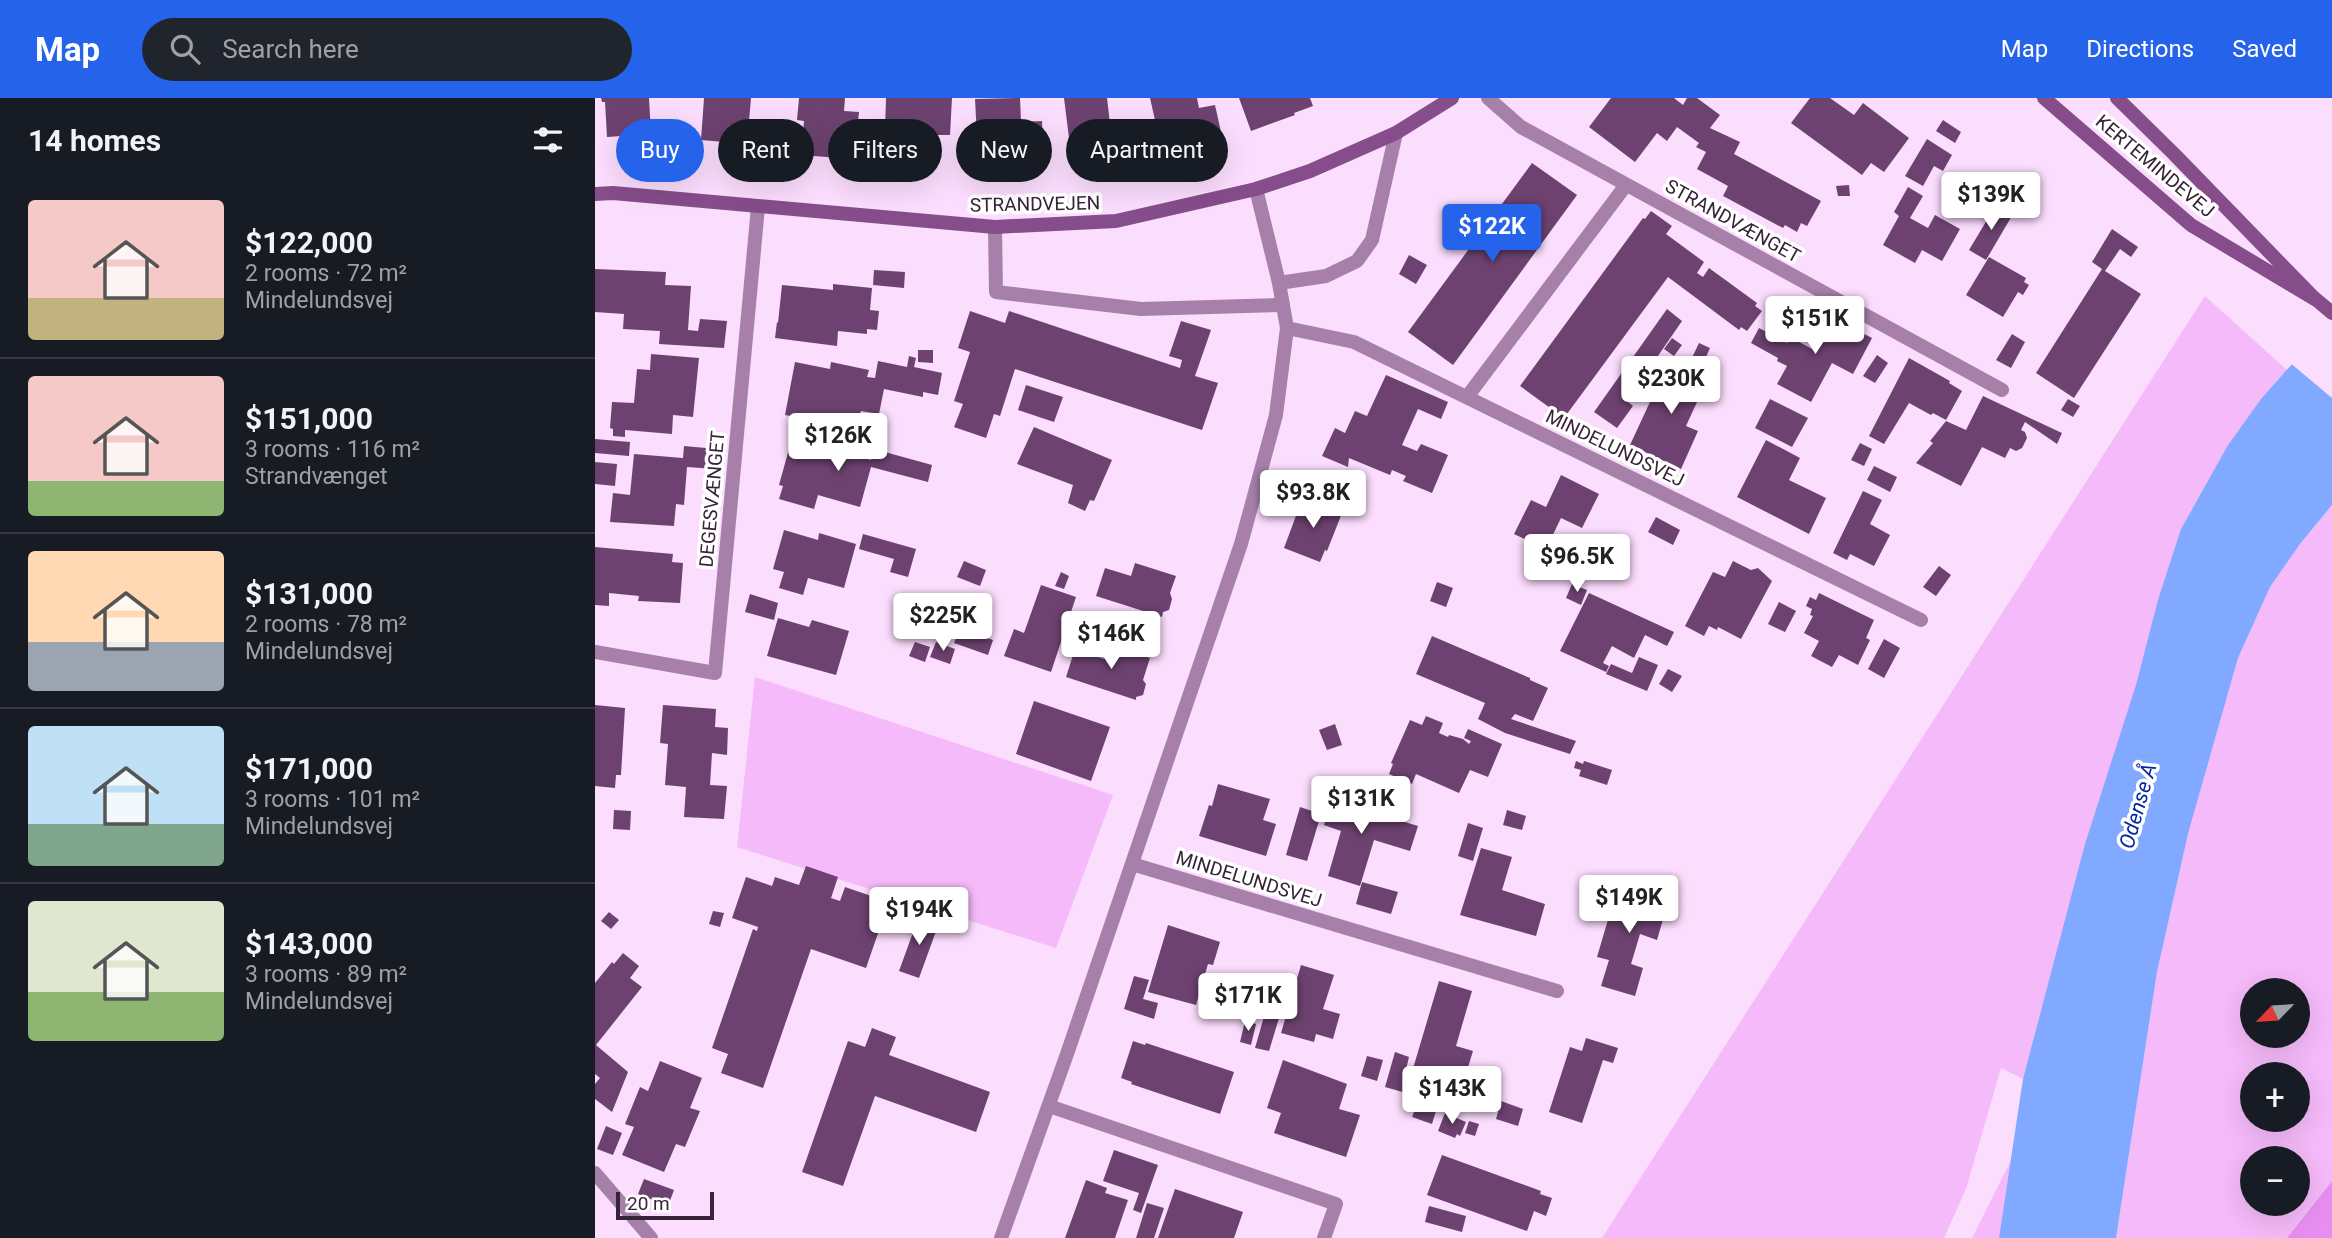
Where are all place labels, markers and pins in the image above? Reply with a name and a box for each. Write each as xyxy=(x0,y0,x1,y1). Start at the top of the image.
pin: $139K xyxy=(1942,172,2040,232)
pin: $122K xyxy=(1443,204,1541,264)
pin: $151K xyxy=(1766,296,1864,356)
pin: $230K xyxy=(1622,356,1720,416)
pin: $126K xyxy=(789,414,887,473)
pin: $93.8K xyxy=(1256,470,1370,530)
pin: $96.5K xyxy=(1520,534,1634,594)
pin: $225K xyxy=(894,594,992,653)
pin: $146K xyxy=(1062,612,1160,671)
pin: $131K xyxy=(1312,776,1410,836)
pin: $149K xyxy=(1580,876,1678,935)
pin: $194K xyxy=(870,888,968,947)
pin: $171K xyxy=(1199,974,1297,1033)
pin: $143K xyxy=(1403,1066,1501,1126)

